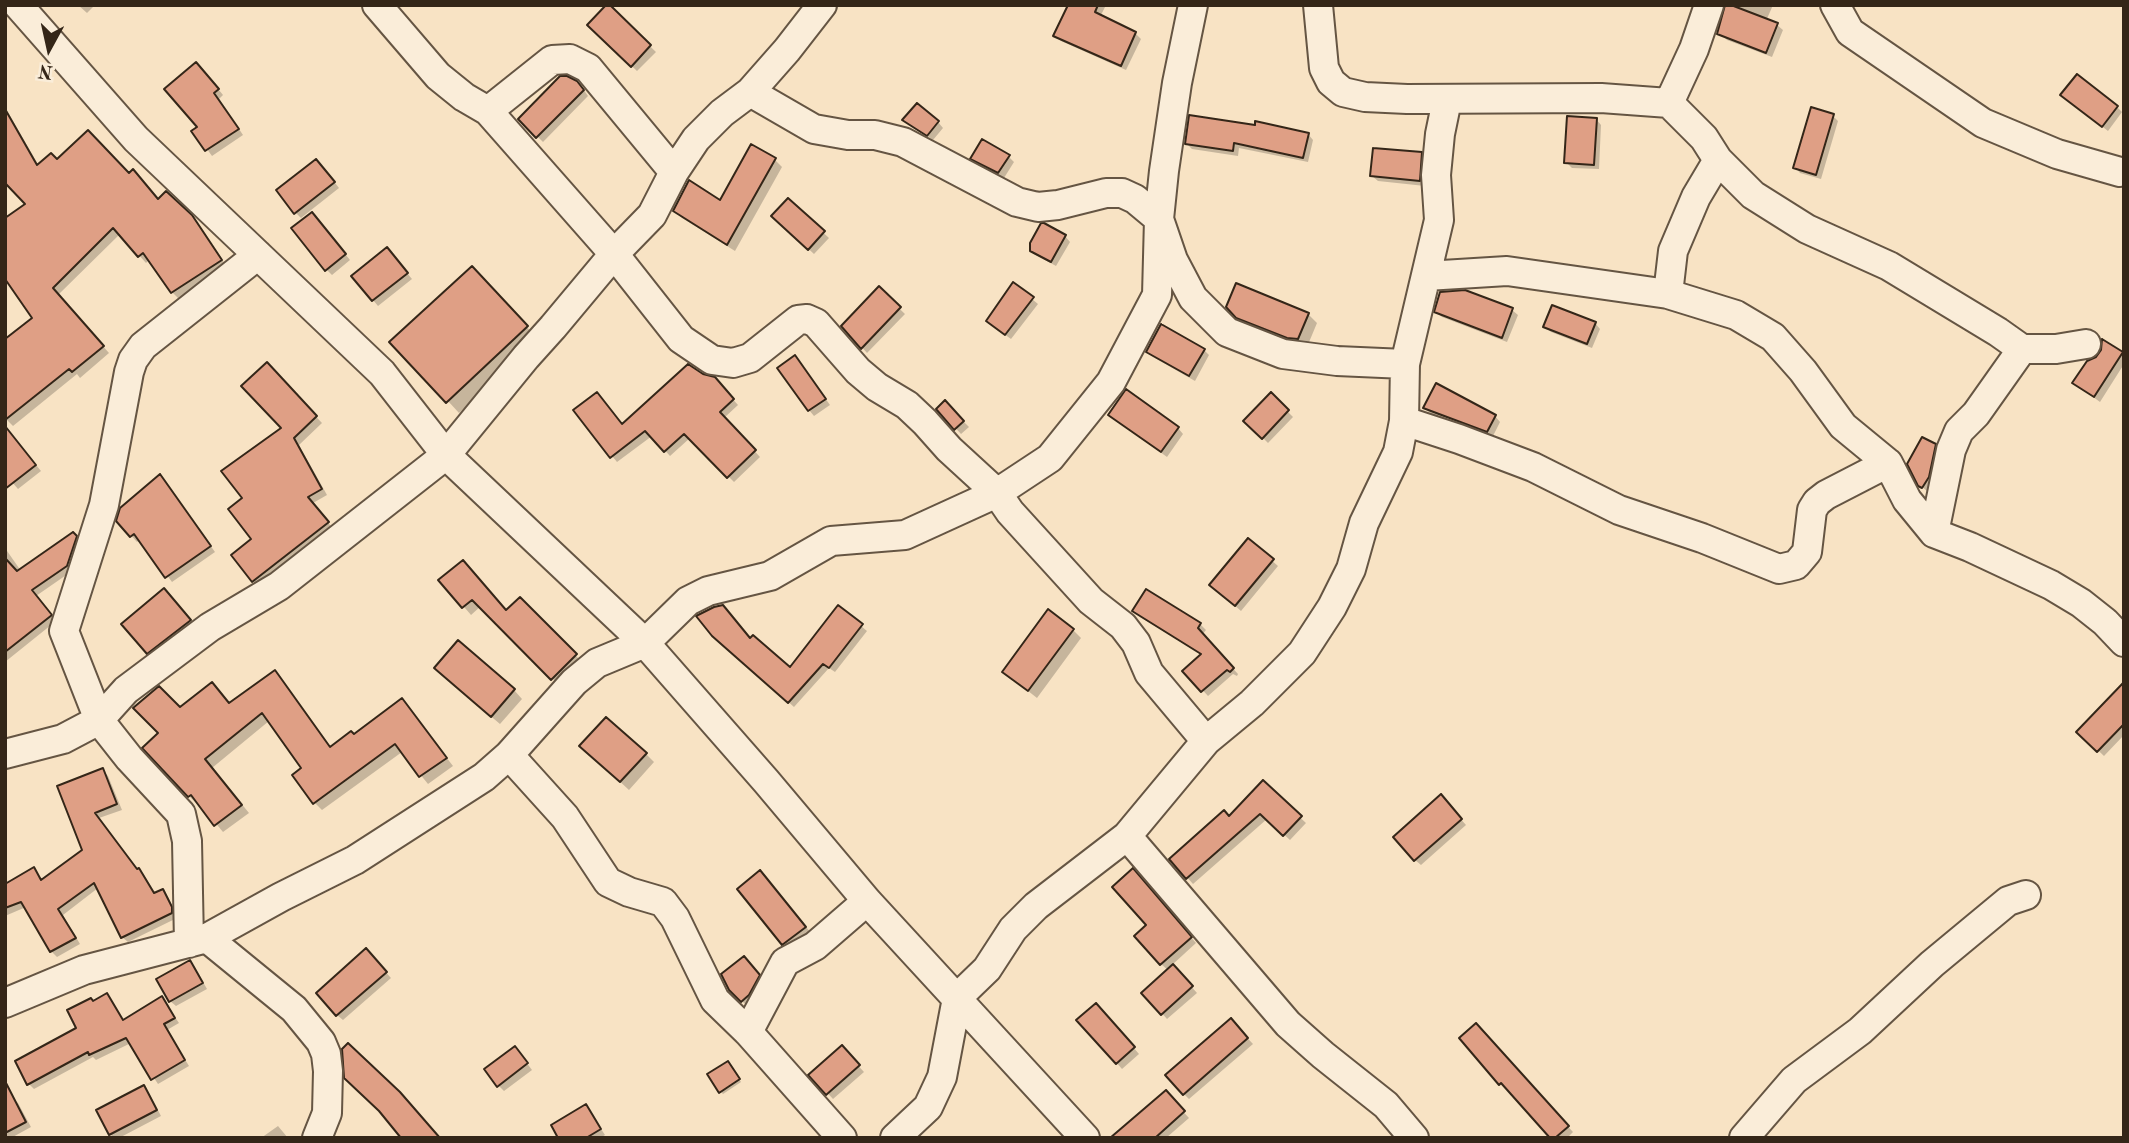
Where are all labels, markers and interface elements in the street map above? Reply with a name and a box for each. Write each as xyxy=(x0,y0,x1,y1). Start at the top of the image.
north arrow xyxy=(14,14,84,84)
text: N xyxy=(37,60,55,81)

